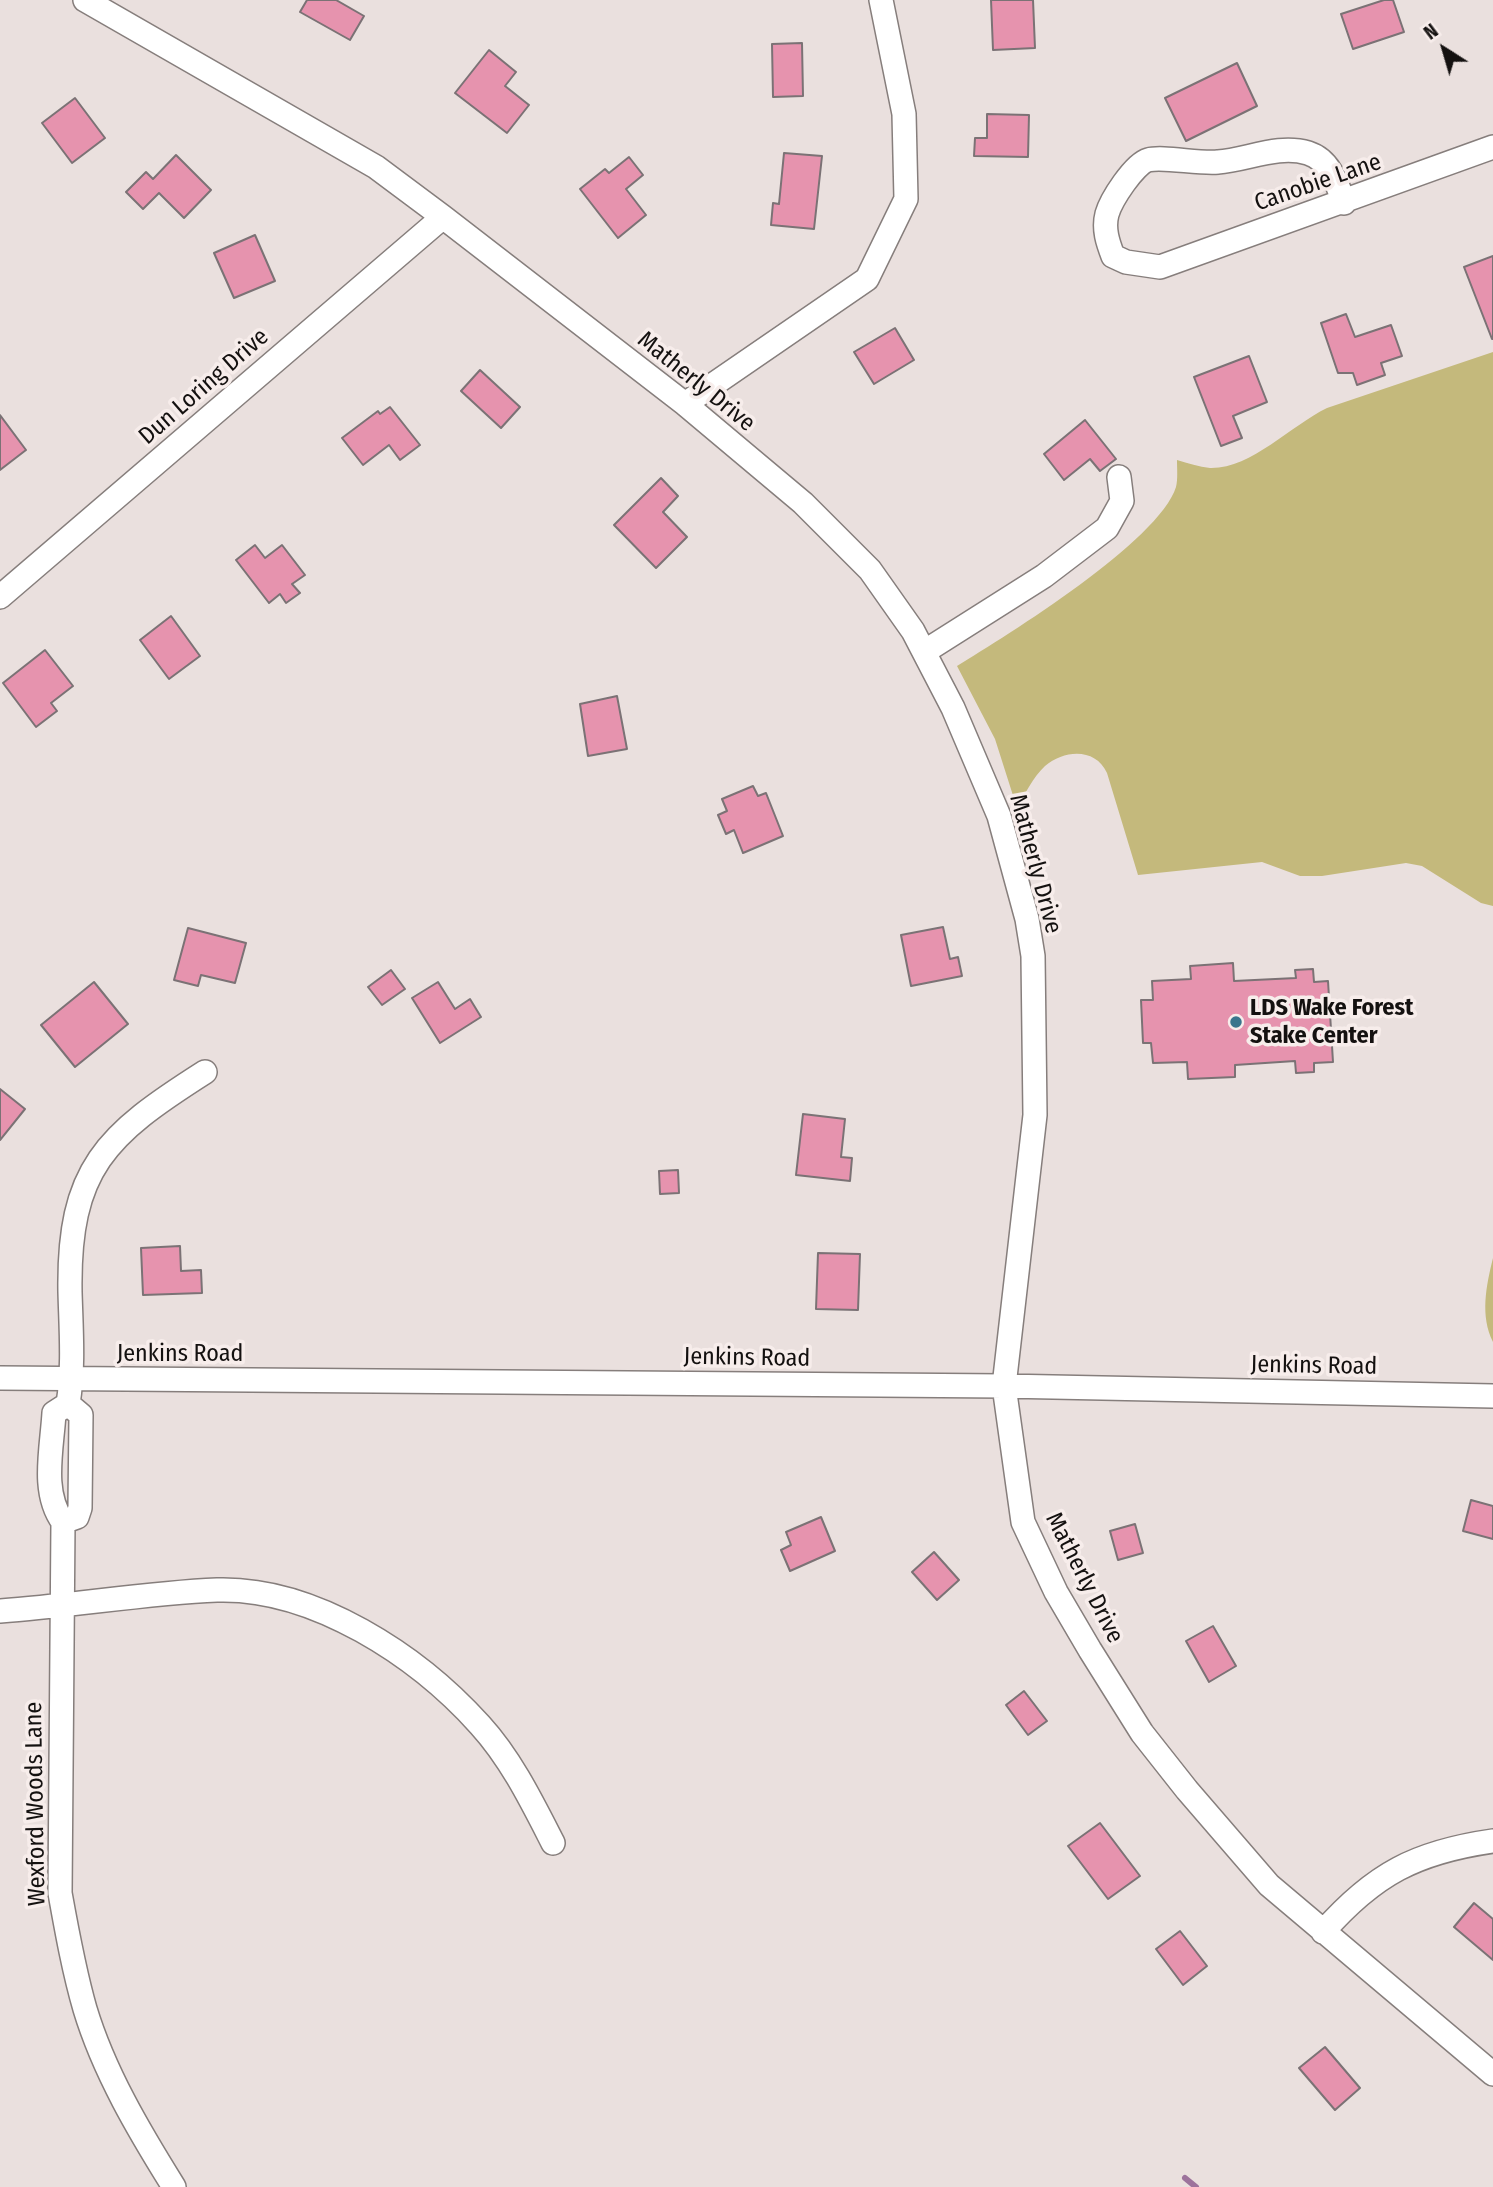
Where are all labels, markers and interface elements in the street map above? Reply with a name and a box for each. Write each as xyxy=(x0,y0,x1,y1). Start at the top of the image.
north arrow xyxy=(1409,14,1479,84)
text: N xyxy=(1420,19,1443,44)
street label: Canobie Lane xyxy=(1251,148,1385,218)
street label: Dun Loring Drive xyxy=(133,323,275,451)
street label: Matherly Drive xyxy=(631,326,761,438)
street label: Matherly Drive xyxy=(1003,791,1067,937)
place label: LDS Wake Forest Stake Center xyxy=(1250,994,1413,1050)
marker: LDS Wake Forest Stake Center xyxy=(1228,1014,1244,1030)
street label: Jenkins Road xyxy=(117,1340,243,1368)
street label: Jenkins Road xyxy=(683,1342,811,1374)
street label: Jenkins Road xyxy=(1250,1350,1378,1382)
street label: Matherly Drive xyxy=(1039,1508,1129,1648)
street label: Wexford Woods Lane xyxy=(20,1702,52,1906)

